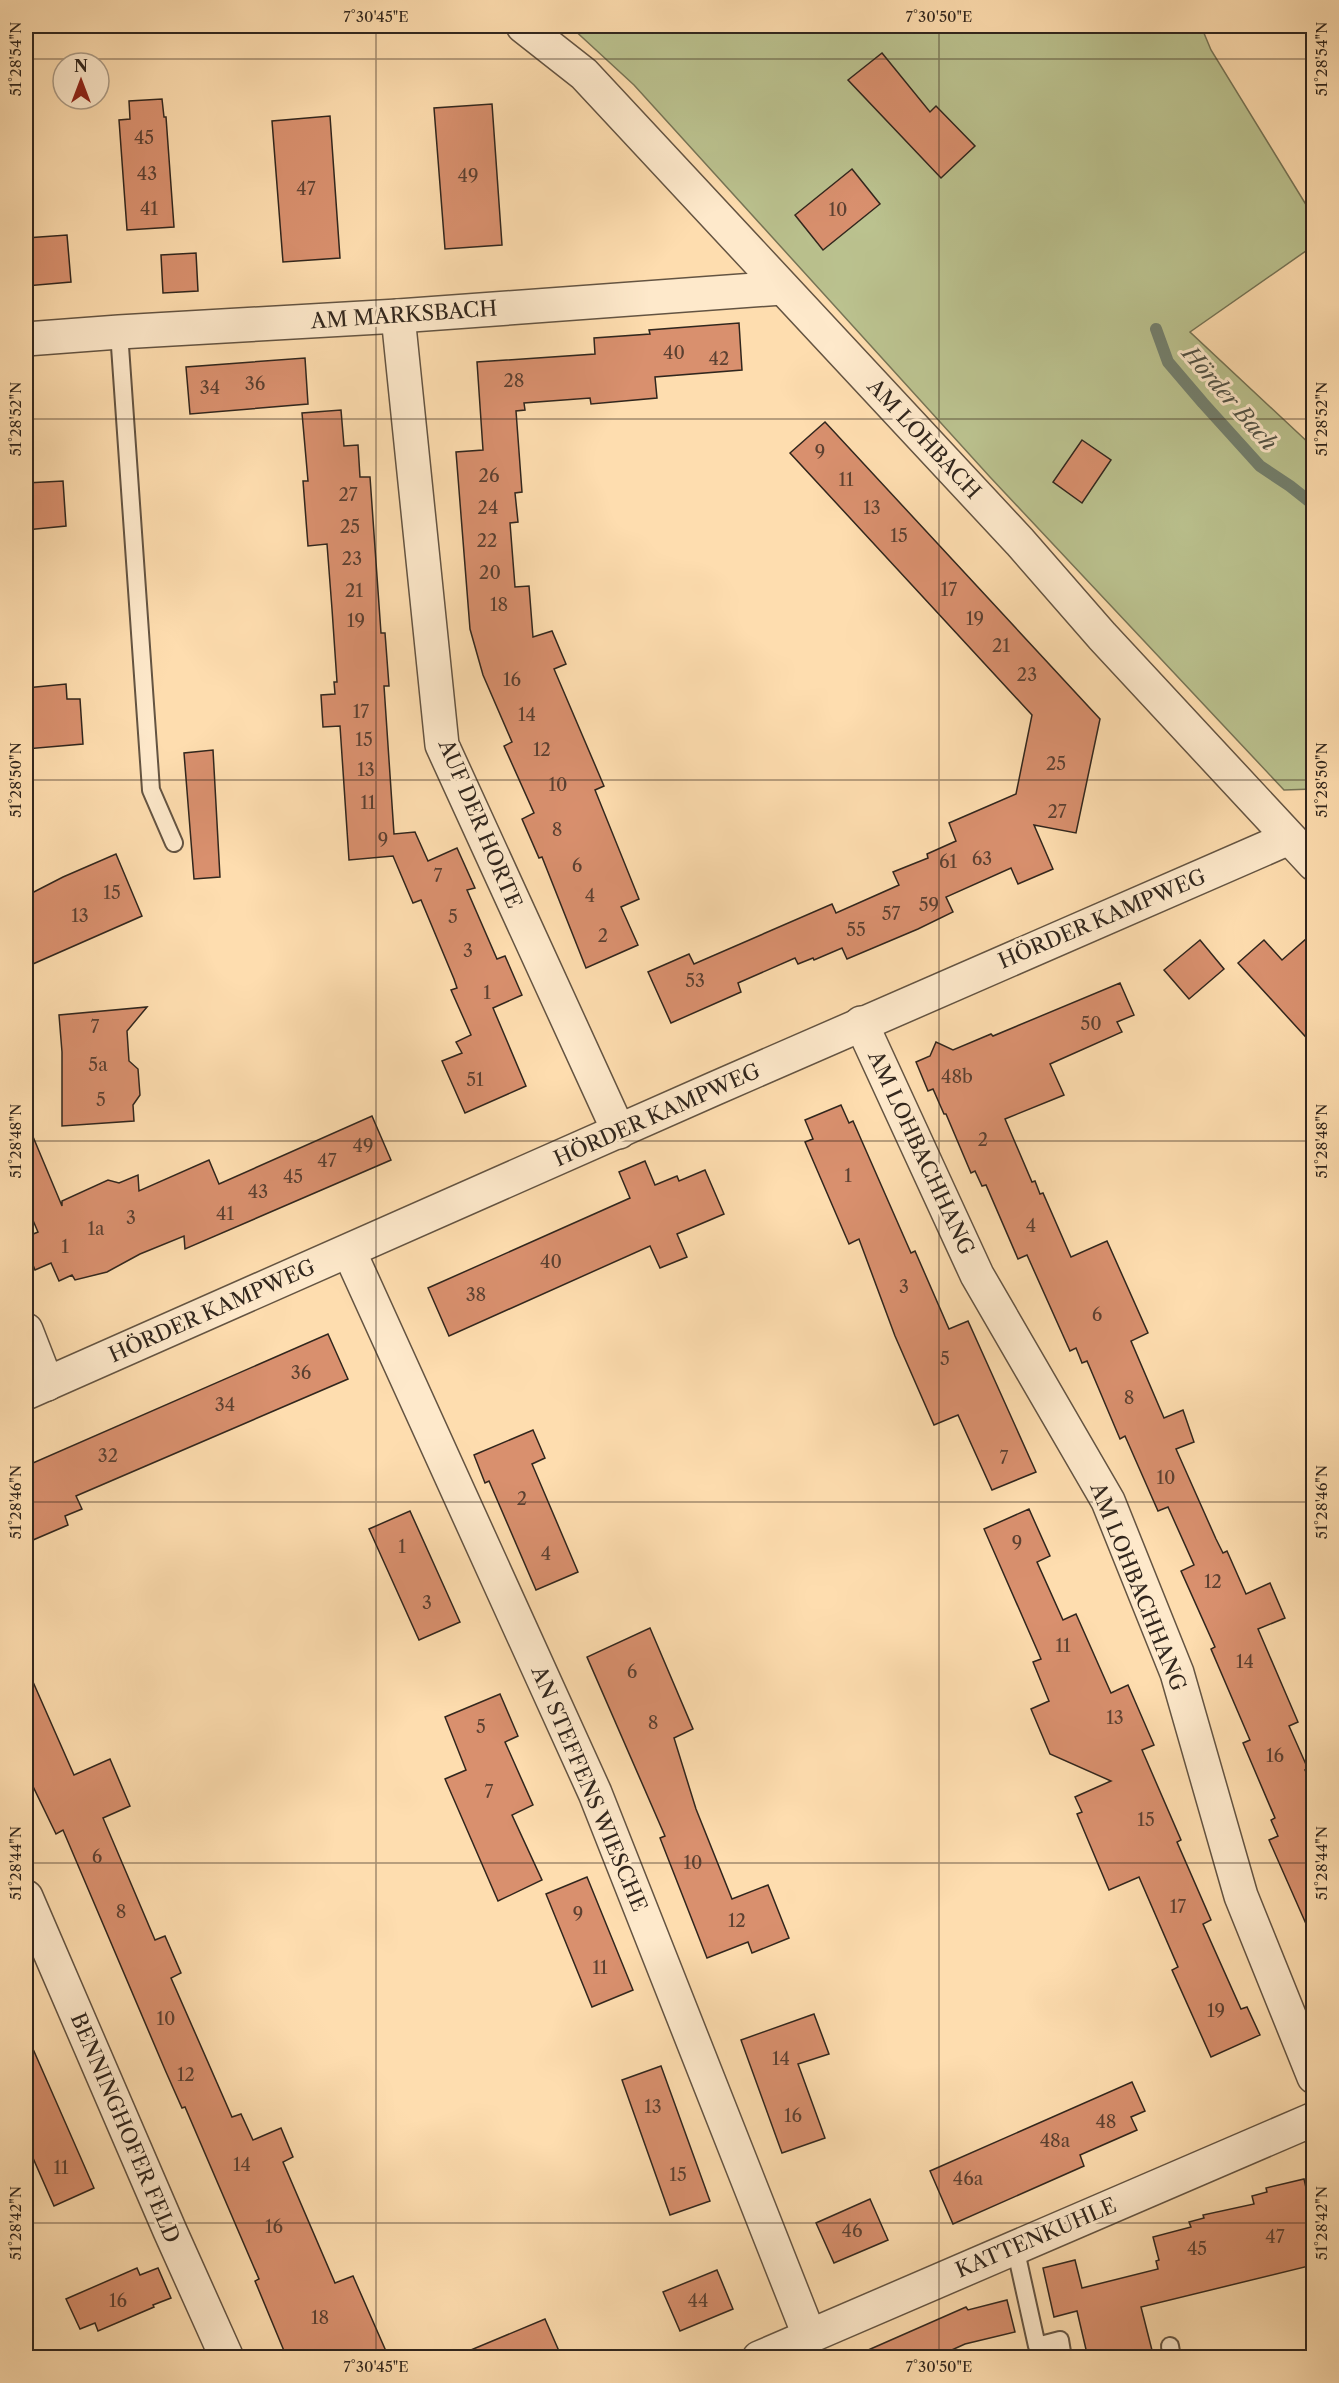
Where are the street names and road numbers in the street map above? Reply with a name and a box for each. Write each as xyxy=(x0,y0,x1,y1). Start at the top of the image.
street label: AM MARKSBACH xyxy=(309,296,498,334)
street label: AM LOHBACH xyxy=(862,373,986,504)
street label: AUF DER HORTE xyxy=(433,735,527,912)
street label: HÖRDER KAMPWEG xyxy=(994,863,1209,974)
street label: AM LOHBACHHANG xyxy=(863,1046,980,1259)
street label: HÖRDER KAMPWEG xyxy=(550,1058,764,1171)
street label: HÖRDER KAMPWEG xyxy=(105,1254,319,1367)
street label: AM LOHBACHHANG xyxy=(1085,1478,1192,1695)
street label: AN STEFFENS WIESCHE xyxy=(526,1661,653,1915)
street label: BENNINGHOFER FELD xyxy=(66,2009,185,2247)
street label: KATTENKUHLE xyxy=(952,2192,1120,2283)

